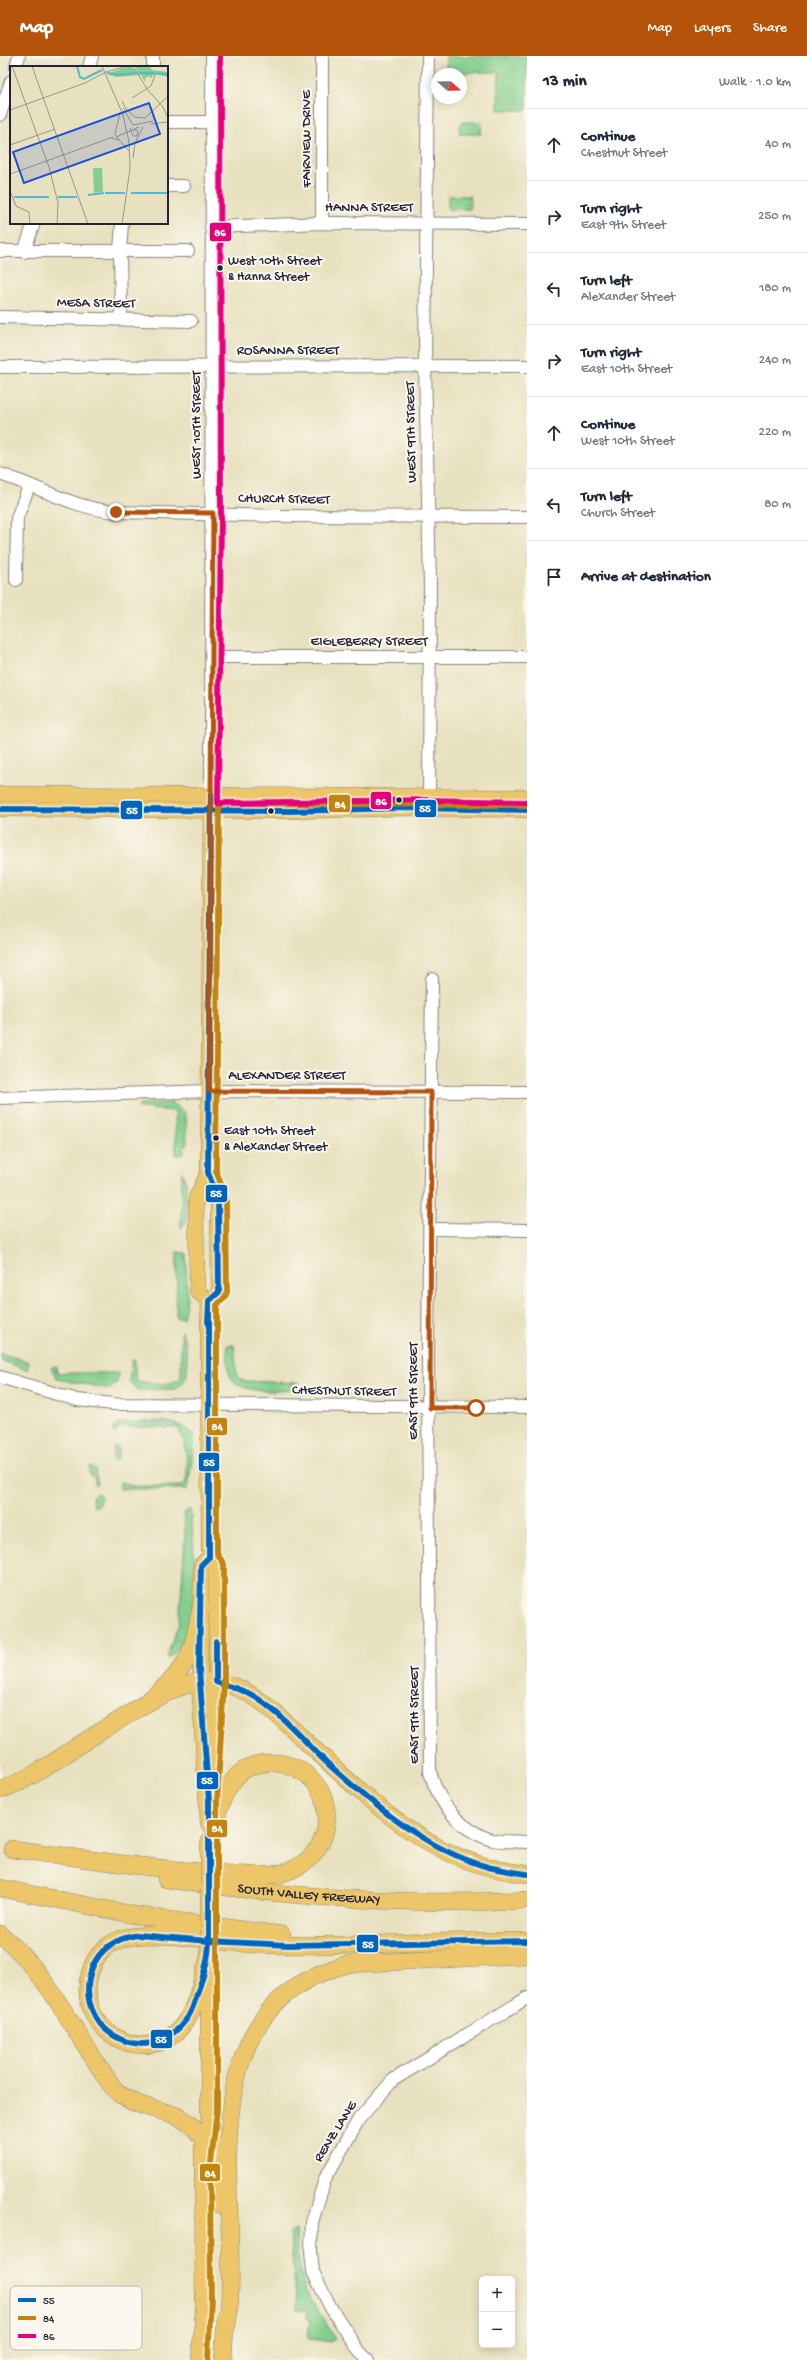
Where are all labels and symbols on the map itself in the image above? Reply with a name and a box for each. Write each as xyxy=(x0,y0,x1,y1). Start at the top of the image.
inset map xyxy=(10,66,168,224)
north arrow xyxy=(431,68,467,104)
street label: FAIRVIEW DRIVE xyxy=(299,89,316,189)
street label: HANNA STREET xyxy=(325,200,414,217)
line badge: 86 xyxy=(209,222,232,242)
text: 86 xyxy=(214,228,226,240)
place label: West 10th Street & Hanna Street xyxy=(228,254,323,285)
marker: West 10th Street & Hanna Street xyxy=(215,263,225,273)
street label: MESA STREET xyxy=(57,295,136,313)
street label: ROSANNA STREET xyxy=(237,343,340,360)
street label: WEST 10TH STREET xyxy=(189,370,206,479)
street label: WEST 9TH STREET xyxy=(403,380,421,483)
street label: CHURCH STREET xyxy=(238,491,331,509)
route end xyxy=(107,503,125,521)
street label: EIGLEBERRY STREET xyxy=(310,634,428,651)
line badge: 86 xyxy=(370,791,392,810)
line badge: 84 xyxy=(328,794,351,813)
unlabelled marker xyxy=(394,795,404,805)
text: 86 xyxy=(375,797,387,809)
line badge: 55 xyxy=(414,799,437,818)
line badge: 55 xyxy=(120,800,143,820)
text: 84 xyxy=(334,800,346,812)
text: 55 xyxy=(419,804,431,816)
text: 55 xyxy=(126,806,138,818)
unlabelled marker xyxy=(266,806,276,816)
street label: ALEXANDER STREET xyxy=(228,1068,346,1085)
place label: East 10th Street & Alexander Street xyxy=(224,1124,329,1155)
marker: East 10th Street & Alexander Street xyxy=(211,1133,221,1143)
line badge: 55 xyxy=(205,1184,228,1203)
text: 55 xyxy=(210,1189,222,1201)
street label: EAST 9TH STREET xyxy=(406,1341,423,1440)
street label: CHESTNUT STREET xyxy=(292,1383,397,1401)
route start xyxy=(467,1399,485,1417)
line badge: 84 xyxy=(206,1417,228,1436)
text: 84 xyxy=(211,1422,223,1434)
line badge: 55 xyxy=(198,1452,220,1472)
text: 55 xyxy=(203,1458,215,1470)
street label: EAST 9TH STREET xyxy=(407,1665,424,1764)
line badge: 55 xyxy=(196,1771,219,1790)
text: 55 xyxy=(201,1776,213,1788)
line badge: 84 xyxy=(206,1819,228,1838)
text: 84 xyxy=(211,1824,223,1836)
street label: SOUTH VALLEY FREEWAY xyxy=(237,1880,381,1909)
line badge: 55 xyxy=(356,1934,379,1953)
text: 55 xyxy=(362,1940,374,1952)
line badge: 55 xyxy=(150,2029,173,2049)
text: 55 xyxy=(155,2035,167,2047)
street label: RENZ LANE xyxy=(311,2097,362,2166)
line badge: 84 xyxy=(199,2163,221,2182)
text: 84 xyxy=(204,2169,216,2181)
legend xyxy=(10,2286,142,2350)
text: 55 xyxy=(43,2296,55,2308)
text: 84 xyxy=(43,2314,55,2326)
text: 86 xyxy=(43,2332,55,2344)

